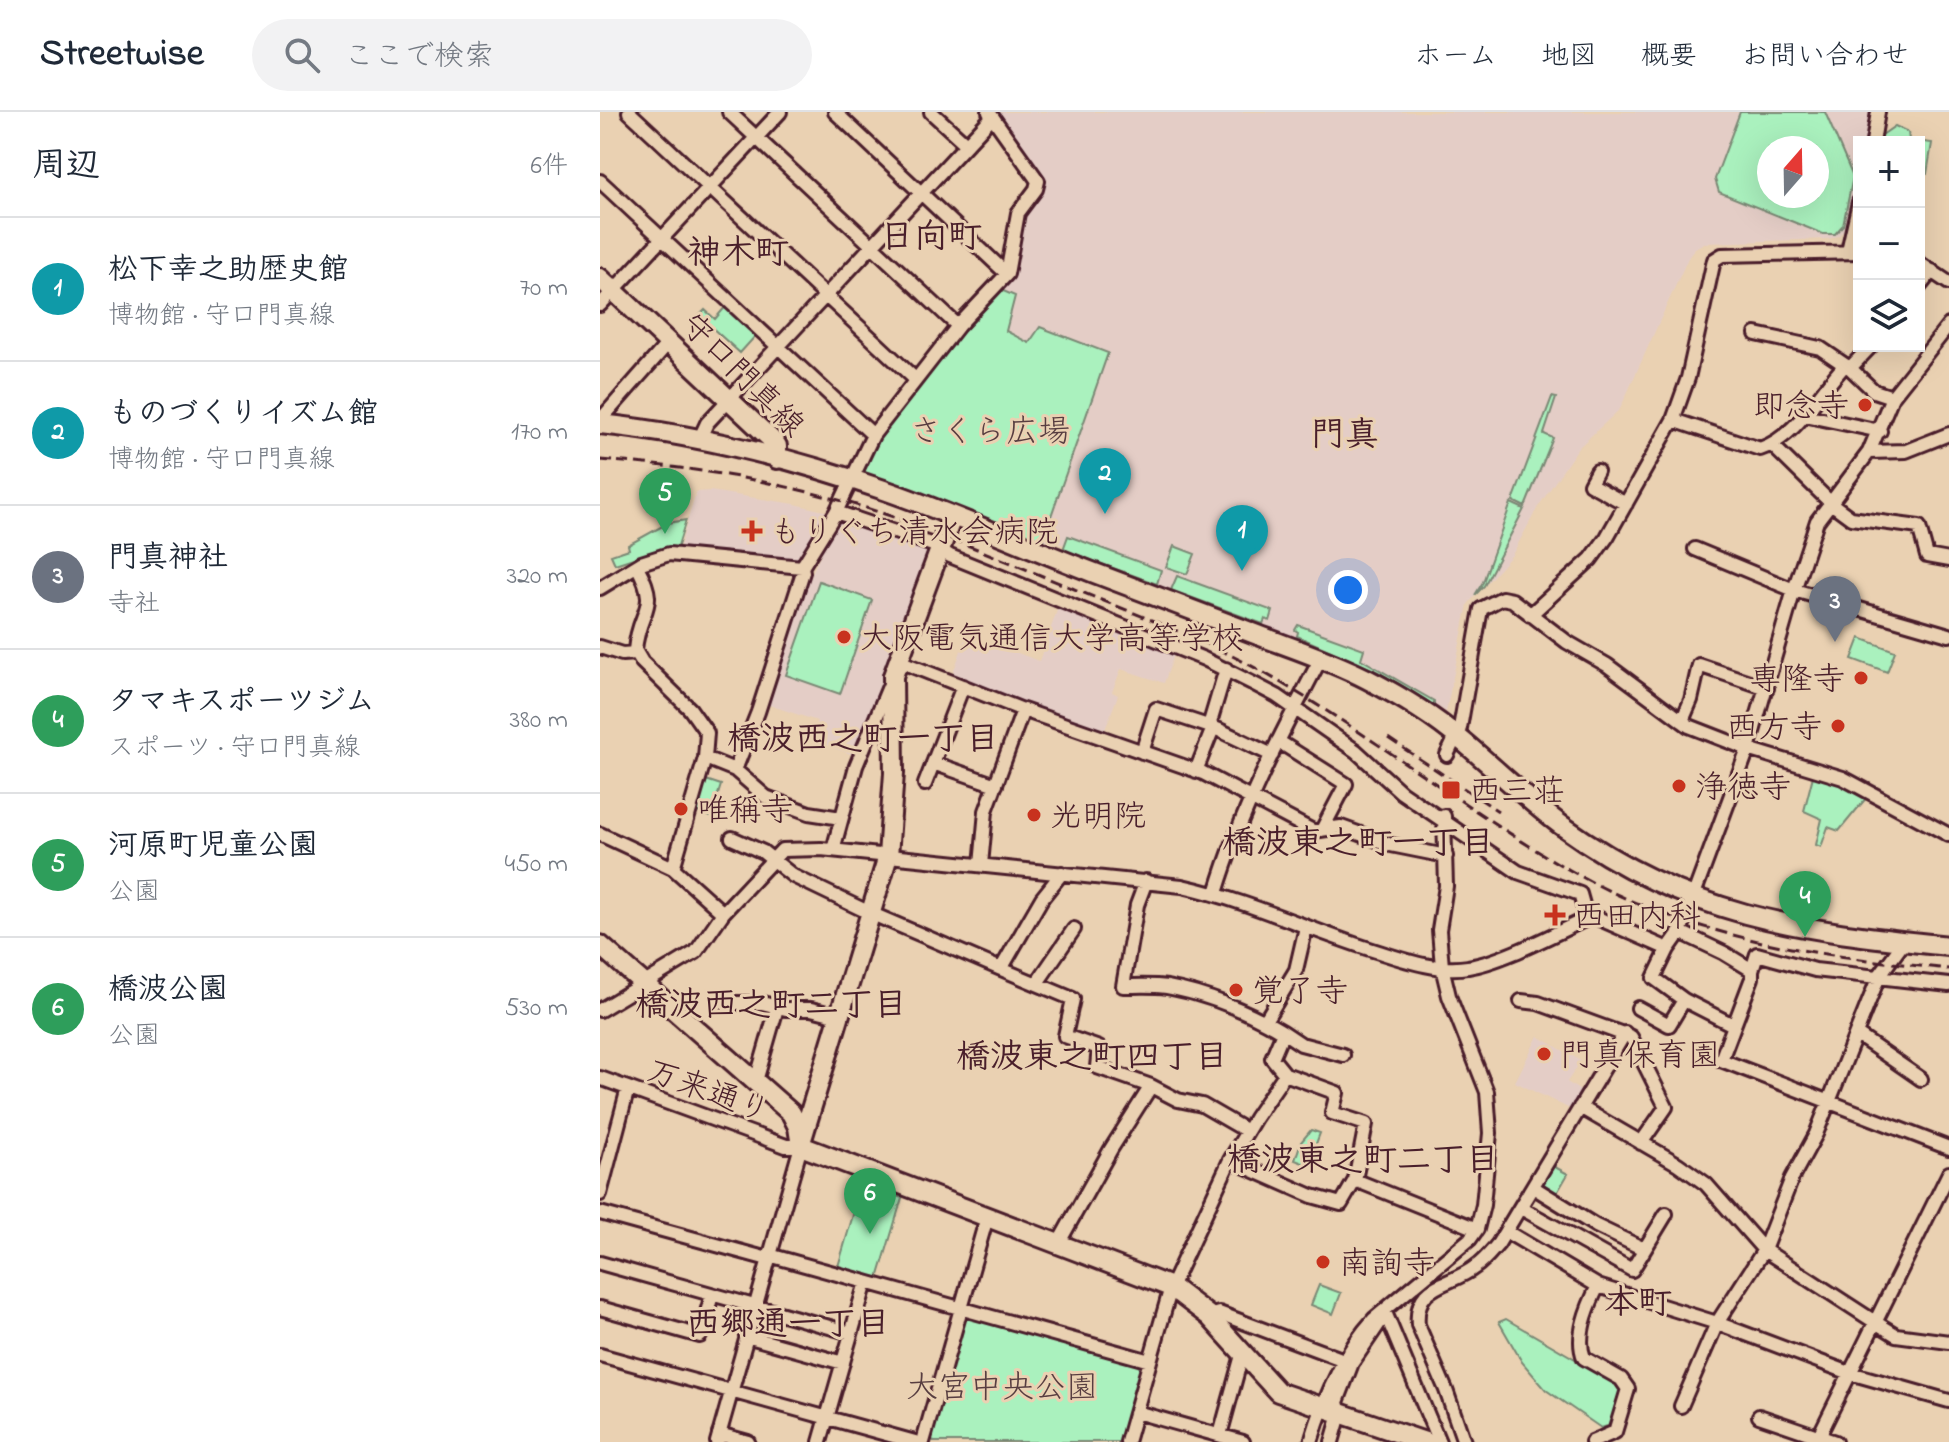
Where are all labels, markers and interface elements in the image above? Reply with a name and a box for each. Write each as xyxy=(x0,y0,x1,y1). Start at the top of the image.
search box xyxy=(252,19,812,91)
text: Streetwise xyxy=(40,27,204,83)
icon: search xyxy=(280,33,324,77)
text: ここで検索 xyxy=(344,36,494,80)
text: ホーム xyxy=(1414,37,1497,78)
text: 地図 xyxy=(1541,37,1597,78)
text: 概要 xyxy=(1641,37,1697,78)
text: お問い合わせ xyxy=(1741,37,1909,78)
north arrow xyxy=(1757,136,1829,208)
map controls xyxy=(1853,136,1925,352)
button: + xyxy=(1853,136,1925,208)
text: 周辺 xyxy=(32,142,100,192)
text: 6件 xyxy=(531,148,568,186)
button: − xyxy=(1853,208,1925,280)
district label: 日向町 xyxy=(880,214,982,264)
district label: 神木町 xyxy=(687,230,789,280)
text: 松下幸之助歴史館 xyxy=(108,249,348,293)
text: 1 xyxy=(54,270,62,308)
text: 70 m xyxy=(519,270,568,308)
button: layers xyxy=(1853,280,1925,352)
text: 博物館 · 守口門真線 xyxy=(108,298,335,336)
street label: 守口門真線 xyxy=(667,303,814,450)
place label: 即念寺 xyxy=(1753,385,1849,432)
text: ものづくりイズム館 xyxy=(108,393,378,437)
marker: 即念寺 xyxy=(1856,396,1874,414)
park label: さくら広場 xyxy=(910,410,1070,457)
district label: 門真 xyxy=(1311,412,1379,462)
text: 2 xyxy=(52,414,64,452)
text: 170 m xyxy=(511,414,568,452)
text: 博物館 · 守口門真線 xyxy=(108,442,335,480)
pin: 2 xyxy=(1079,448,1131,514)
pin: 5 xyxy=(639,468,691,534)
pin: 1 xyxy=(1216,505,1268,571)
place label: もりぐち清水会病院 xyxy=(770,511,1058,558)
marker: もりぐち清水会病院 xyxy=(741,520,763,542)
text: 門真神社 xyxy=(108,537,228,581)
text: 3 xyxy=(53,558,63,596)
text: 320 m xyxy=(506,558,568,596)
your location xyxy=(1328,570,1368,610)
pin: 3 xyxy=(1809,576,1861,642)
text: 寺社 xyxy=(108,586,160,624)
place label: 大阪電気通信大学高等学校 xyxy=(860,617,1244,664)
marker: 大阪電気通信大学高等学校 xyxy=(835,628,853,646)
place label: 専隆寺 xyxy=(1749,658,1845,705)
marker: 専隆寺 xyxy=(1852,669,1870,687)
text: タマキスポーツジム xyxy=(108,681,375,725)
text: 4 xyxy=(53,702,63,740)
text: 380 m xyxy=(510,702,568,740)
place label: 西方寺 xyxy=(1726,706,1822,753)
district label: 橋波西之町一丁目 xyxy=(727,716,999,766)
marker: 西方寺 xyxy=(1829,717,1847,735)
text: スポーツ · 守口門真線 xyxy=(108,730,360,768)
place label: 浄徳寺 xyxy=(1695,766,1791,813)
place label: 西三荘 xyxy=(1469,770,1565,817)
marker: 浄徳寺 xyxy=(1670,777,1688,795)
marker: 西三荘 xyxy=(1440,779,1462,801)
place label: 唯稱寺 xyxy=(697,789,793,836)
place label: 光明院 xyxy=(1050,795,1146,842)
marker: 唯稱寺 xyxy=(672,800,690,818)
marker: 光明院 xyxy=(1025,806,1043,824)
district label: 橋波東之町一丁目 xyxy=(1222,820,1494,870)
text: 河原町児童公園 xyxy=(108,825,318,869)
text: 5 xyxy=(51,846,65,884)
text: 450 m xyxy=(505,846,568,884)
pin: 4 xyxy=(1779,871,1831,937)
text: 公園 xyxy=(108,874,160,912)
place label: 西田内科 xyxy=(1573,895,1701,942)
marker: 西田内科 xyxy=(1544,904,1566,926)
text: 橋波公園 xyxy=(108,969,228,1013)
place label: 覚了寺 xyxy=(1252,970,1348,1017)
marker: 覚了寺 xyxy=(1227,981,1245,999)
district label: 橋波西之町二丁目 xyxy=(635,982,907,1032)
text: 6 xyxy=(52,990,64,1028)
text: 530 m xyxy=(504,990,568,1028)
text: 公園 xyxy=(108,1018,160,1056)
district label: 橋波東之町四丁目 xyxy=(956,1034,1228,1084)
place label: 門真保育園 xyxy=(1560,1034,1720,1081)
marker: 門真保育園 xyxy=(1535,1045,1553,1063)
street label: 万来通り xyxy=(640,1049,776,1137)
district label: 橋波東之町二丁目 xyxy=(1227,1137,1499,1187)
pin: 6 xyxy=(844,1168,896,1234)
place label: 南詢寺 xyxy=(1339,1242,1435,1289)
marker: 南詢寺 xyxy=(1314,1253,1332,1271)
district label: 本町 xyxy=(1604,1280,1672,1330)
district label: 西郷通一丁目 xyxy=(686,1301,890,1351)
park label: 大宮中央公園 xyxy=(906,1366,1098,1413)

